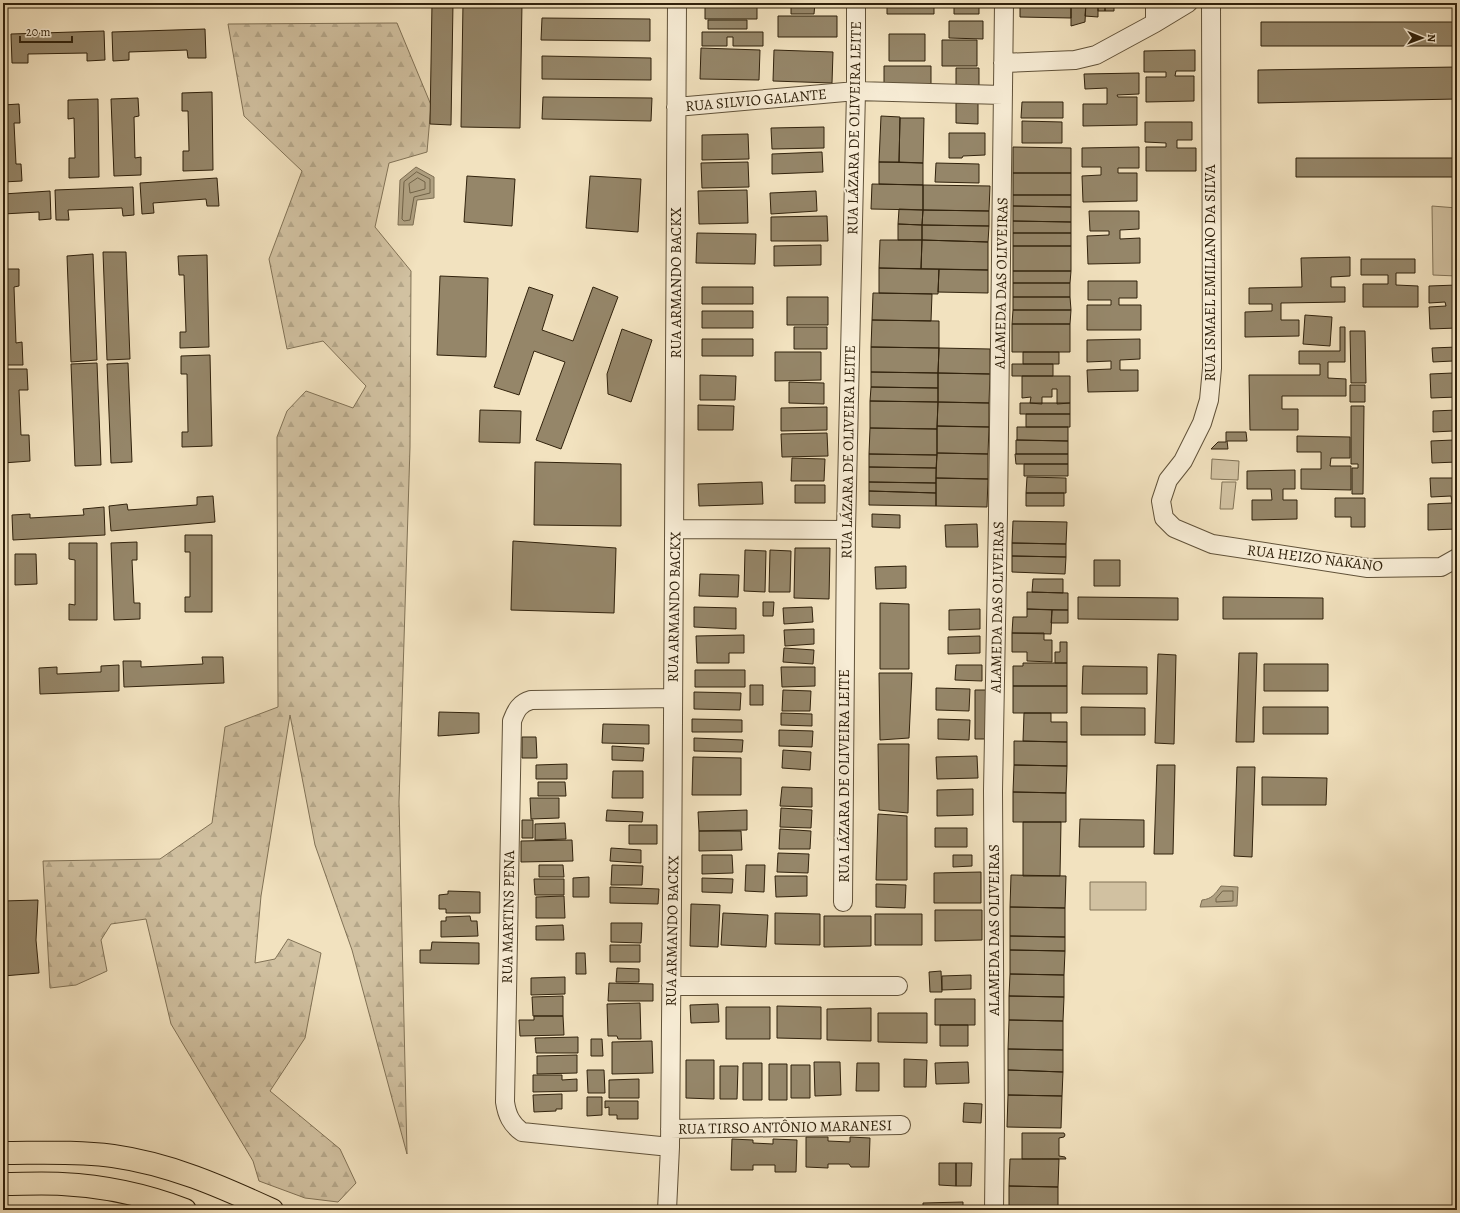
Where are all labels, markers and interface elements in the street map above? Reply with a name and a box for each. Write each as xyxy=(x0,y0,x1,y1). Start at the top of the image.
scale bar xyxy=(20,18,72,44)
north arrow xyxy=(1402,18,1442,58)
street label: RUA LÁZARA DE OLIVEIRA LEITE xyxy=(842,21,866,235)
text: 20 m xyxy=(26,24,50,40)
text: N xyxy=(1424,34,1439,42)
street label: RUA SILVIO GALANTE xyxy=(684,84,828,116)
street label: RUA ISMAEL EMILIANO DA SILVA xyxy=(1200,164,1220,382)
street label: ALAMEDA DAS OLIVEIRAS xyxy=(989,197,1012,370)
street label: RUA ARMANDO BACKX xyxy=(666,207,686,358)
street label: RUA LÁZARA DE OLIVEIRA LEITE xyxy=(836,345,860,559)
street label: ALAMEDA DAS OLIVEIRAS xyxy=(985,521,1008,694)
street label: RUA ARMANDO BACKX xyxy=(663,531,685,683)
street label: RUA HEIZO NAKANO xyxy=(1246,540,1384,576)
street label: RUA LÁZARA DE OLIVEIRA LEITE xyxy=(834,669,854,883)
street label: ALAMEDA DAS OLIVEIRAS xyxy=(984,844,1004,1017)
street label: RUA MARTINS PENA xyxy=(497,850,519,984)
street label: RUA ARMANDO BACKX xyxy=(661,855,683,1007)
street label: RUA TIRSO ANTÔNIO MARANESI xyxy=(678,1115,892,1139)

